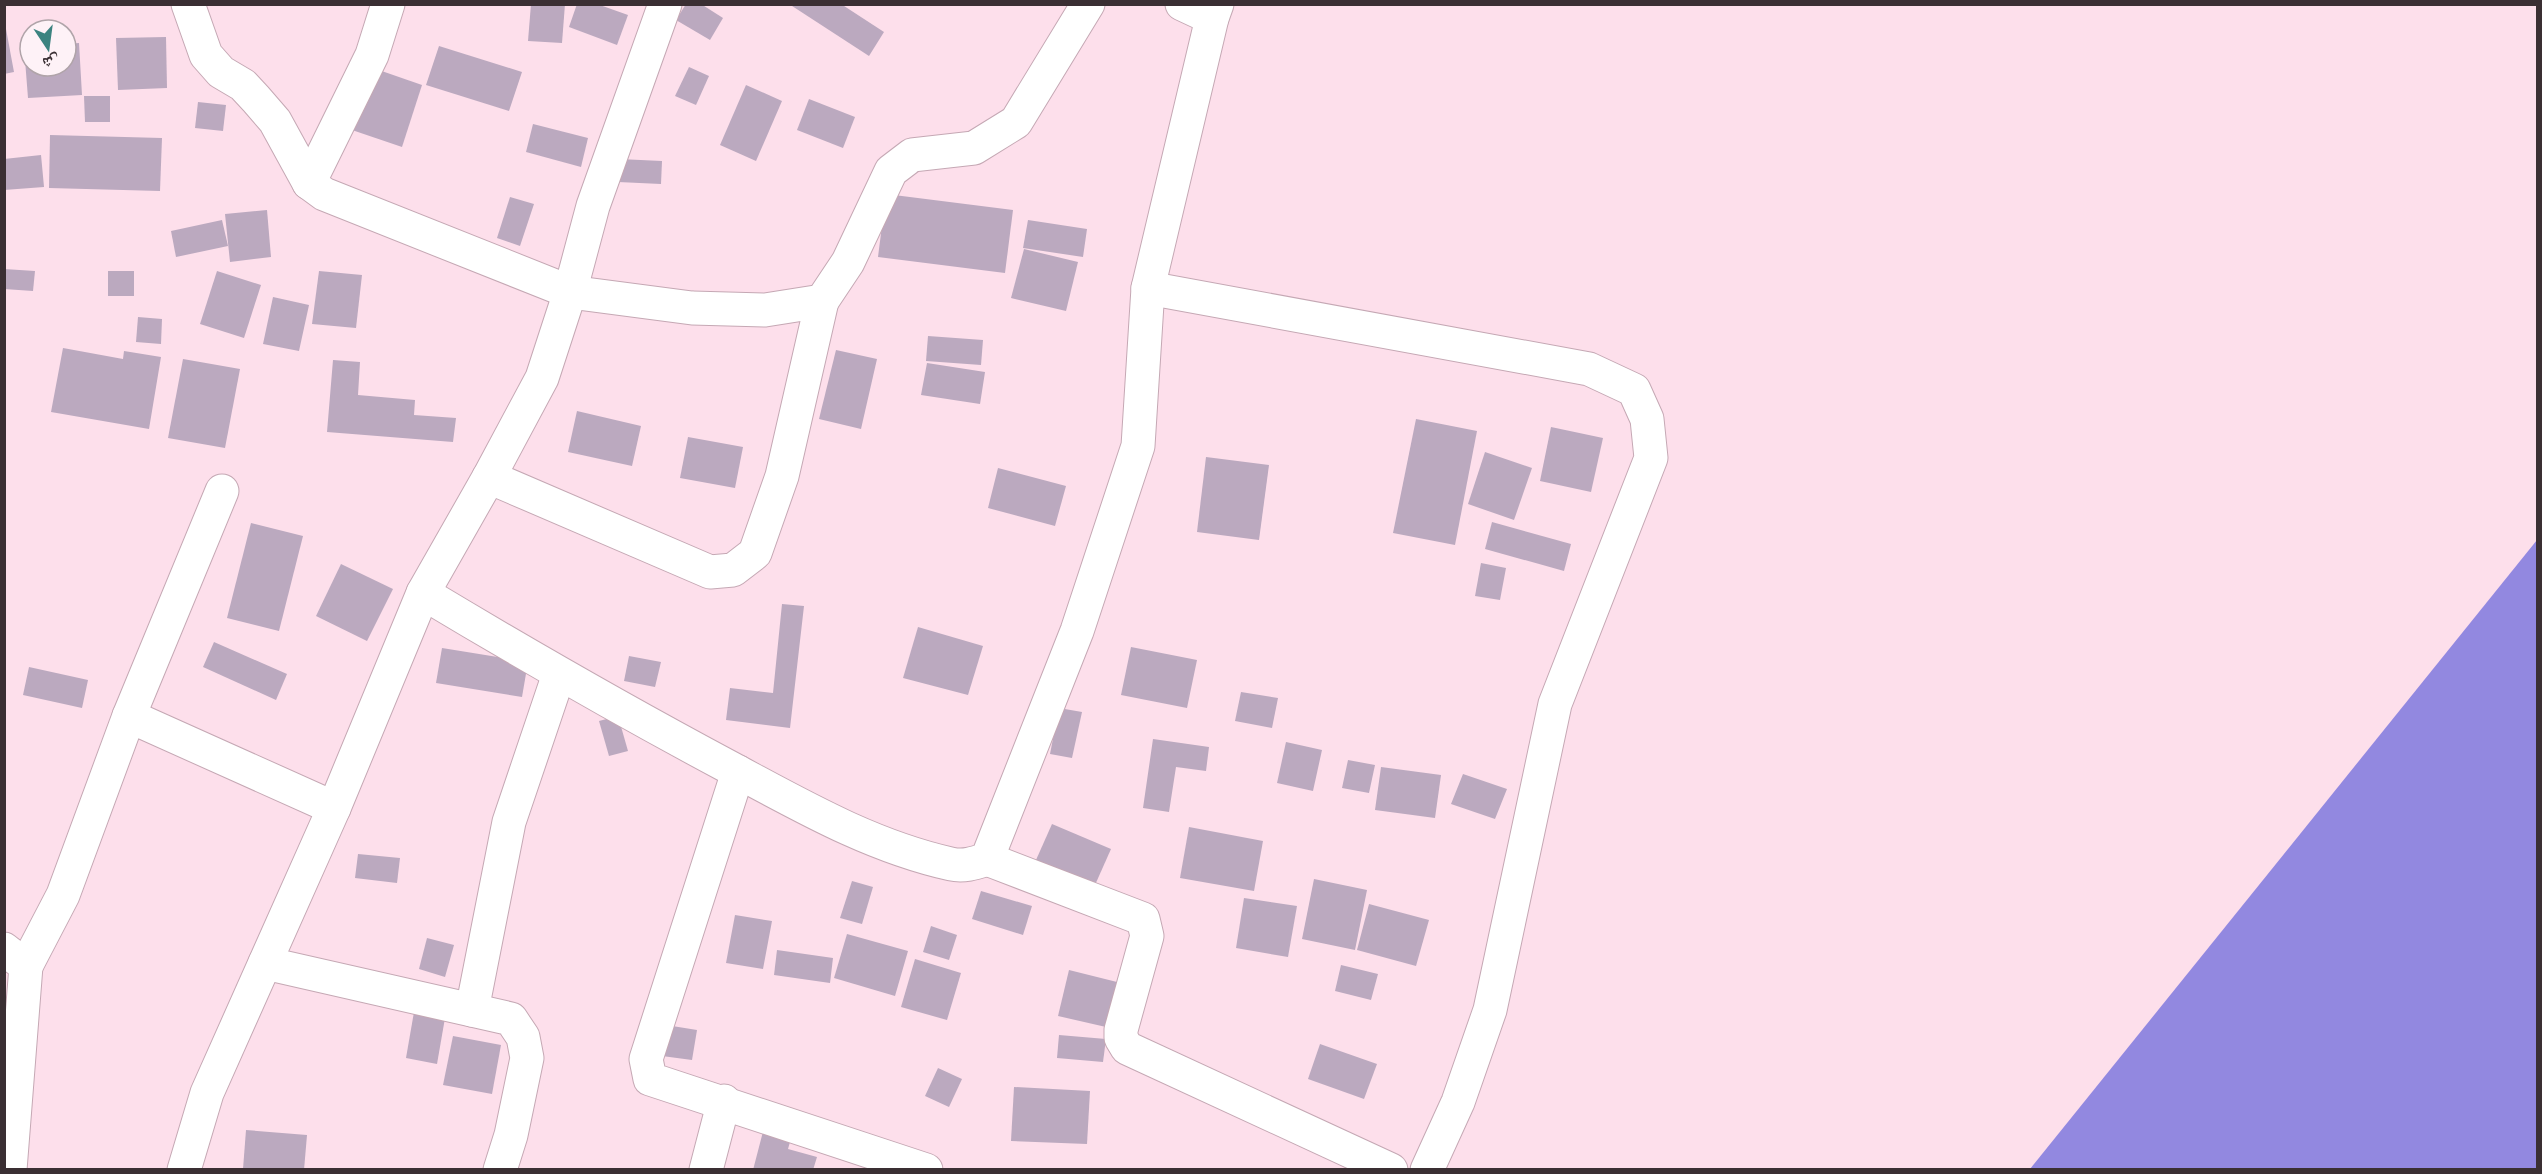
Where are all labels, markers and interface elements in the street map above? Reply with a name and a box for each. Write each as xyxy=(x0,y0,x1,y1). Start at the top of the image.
north arrow xyxy=(18,18,78,78)
text: ش xyxy=(41,51,62,74)

